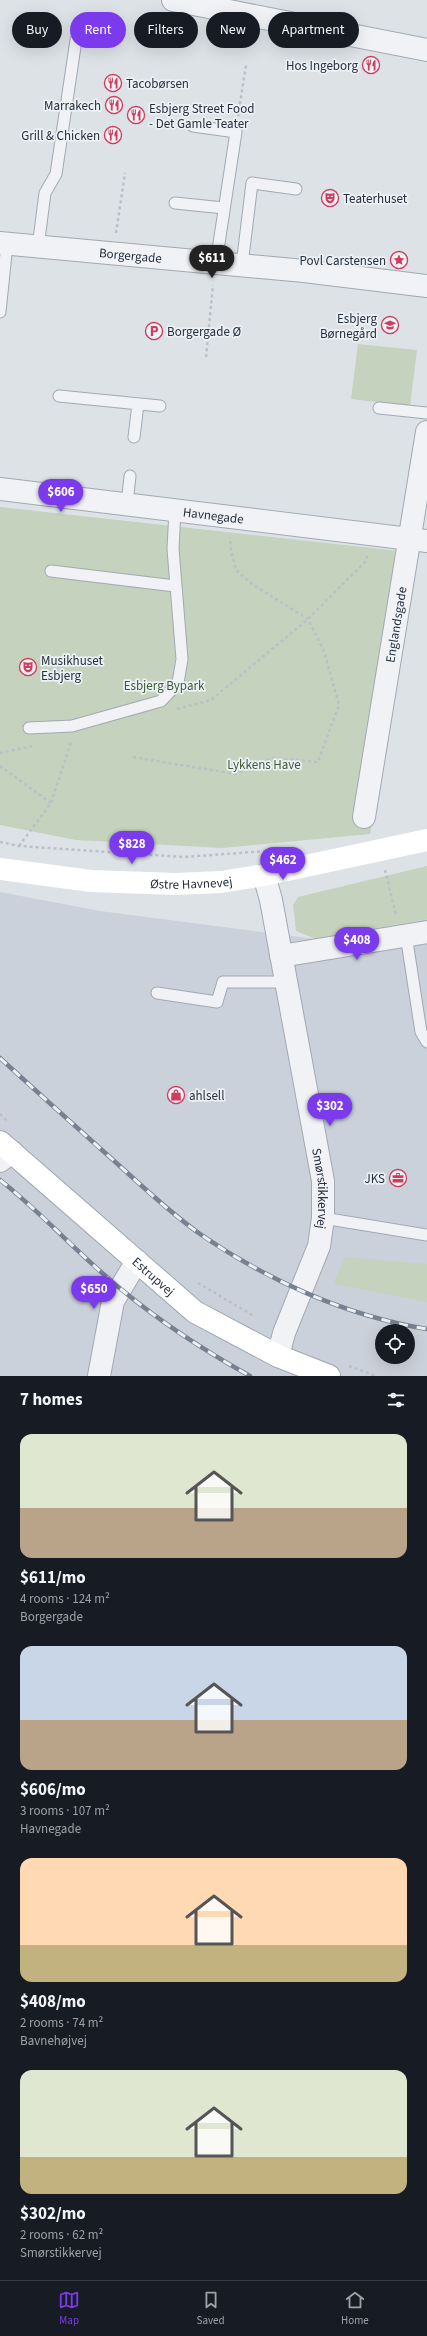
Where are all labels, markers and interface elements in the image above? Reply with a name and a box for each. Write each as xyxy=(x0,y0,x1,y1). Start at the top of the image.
chip: Buy xyxy=(12,12,62,48)
chip: Rent xyxy=(70,12,126,48)
chip: Filters xyxy=(134,12,198,48)
chip: New xyxy=(206,12,260,48)
chip: Apartment xyxy=(268,12,359,48)
restaurant icon: Hos Ingeborg xyxy=(361,55,381,75)
place label: Hos Ingeborg xyxy=(286,57,358,75)
restaurant icon: Tacobørsen xyxy=(103,73,123,93)
place label: Tacobørsen xyxy=(126,75,189,93)
restaurant icon: Marrakech xyxy=(104,95,124,115)
place label: Marrakech xyxy=(44,97,101,115)
place label: Esbjerg Street Food - Det Gamle Teater xyxy=(149,100,254,133)
restaurant icon: Esbjerg Street Food - Det Gamle Teater xyxy=(126,105,146,125)
restaurant icon: Grill & Chicken xyxy=(103,125,123,145)
place label: Grill & Chicken xyxy=(21,127,100,145)
theatre icon: Teaterhuset xyxy=(320,188,340,208)
place label: Teaterhuset xyxy=(343,190,408,208)
street label: Borgergade xyxy=(98,244,162,268)
pin: $611 xyxy=(188,245,236,279)
text: $611 xyxy=(198,249,226,267)
place icon: Povl Carstensen xyxy=(389,250,409,270)
place label: Povl Carstensen xyxy=(300,252,386,270)
place label: Esbjerg Børnegård xyxy=(320,310,377,343)
school or university icon: Esbjerg Børnegård xyxy=(380,315,400,335)
parking icon: Borgergade Ø xyxy=(144,321,164,341)
place label: Borgergade Ø xyxy=(167,323,241,341)
pin: $606 xyxy=(37,479,85,513)
text: $606 xyxy=(47,483,75,501)
street label: Havnegade xyxy=(182,503,245,529)
street label: Englandsgade xyxy=(381,585,412,664)
place label: Musikhuset Esbjerg xyxy=(41,652,104,685)
theatre icon: Musikhuset Esbjerg xyxy=(18,657,38,677)
park label: Esbjerg Bypark xyxy=(124,677,205,695)
park label: Lykkens Have xyxy=(227,756,301,774)
pin: $828 xyxy=(108,831,156,865)
text: $828 xyxy=(118,835,146,853)
pin: $462 xyxy=(259,847,307,881)
text: $462 xyxy=(269,851,297,869)
street label: Østre Havnevej xyxy=(150,872,234,894)
pin: $408 xyxy=(333,927,381,961)
text: $408 xyxy=(343,931,371,949)
shop icon: ahlsell xyxy=(166,1085,186,1105)
place label: ahlsell xyxy=(189,1087,224,1105)
pin: $302 xyxy=(306,1093,354,1127)
text: $302 xyxy=(316,1097,344,1115)
street label: Smørstikkervej xyxy=(307,1147,331,1230)
office icon: JKS xyxy=(388,1168,408,1188)
place label: JKS xyxy=(364,1170,385,1188)
street label: Estrupvej xyxy=(128,1253,178,1300)
pin: $650 xyxy=(70,1276,118,1310)
text: $650 xyxy=(80,1280,108,1298)
map controls xyxy=(375,1324,415,1364)
button: locate xyxy=(375,1324,415,1364)
text: 7 homes xyxy=(20,1388,82,1412)
icon: filters xyxy=(385,1389,407,1411)
icon: home xyxy=(178,1460,250,1532)
text: $611/mo xyxy=(20,1566,86,1590)
text: 4 rooms · 124 m² xyxy=(20,1590,110,1608)
text: Borgergade xyxy=(20,1608,83,1626)
icon: home xyxy=(178,1672,250,1744)
text: $606/mo xyxy=(20,1778,86,1802)
text: 3 rooms · 107 m² xyxy=(20,1802,110,1820)
text: Havnegade xyxy=(20,1820,81,1838)
icon: home xyxy=(178,1884,250,1956)
text: $408/mo xyxy=(20,1990,86,2014)
text: 2 rooms · 74 m² xyxy=(20,2014,103,2032)
text: Bavnehøjvej xyxy=(20,2032,87,2050)
icon: home xyxy=(178,2096,250,2168)
text: $302/mo xyxy=(20,2202,86,2226)
text: 2 rooms · 62 m² xyxy=(20,2226,103,2244)
text: Smørstikkervej xyxy=(20,2244,102,2262)
tab: Map xyxy=(58,2289,80,2328)
tab: Saved xyxy=(197,2289,225,2328)
tab: Home xyxy=(341,2289,369,2328)

